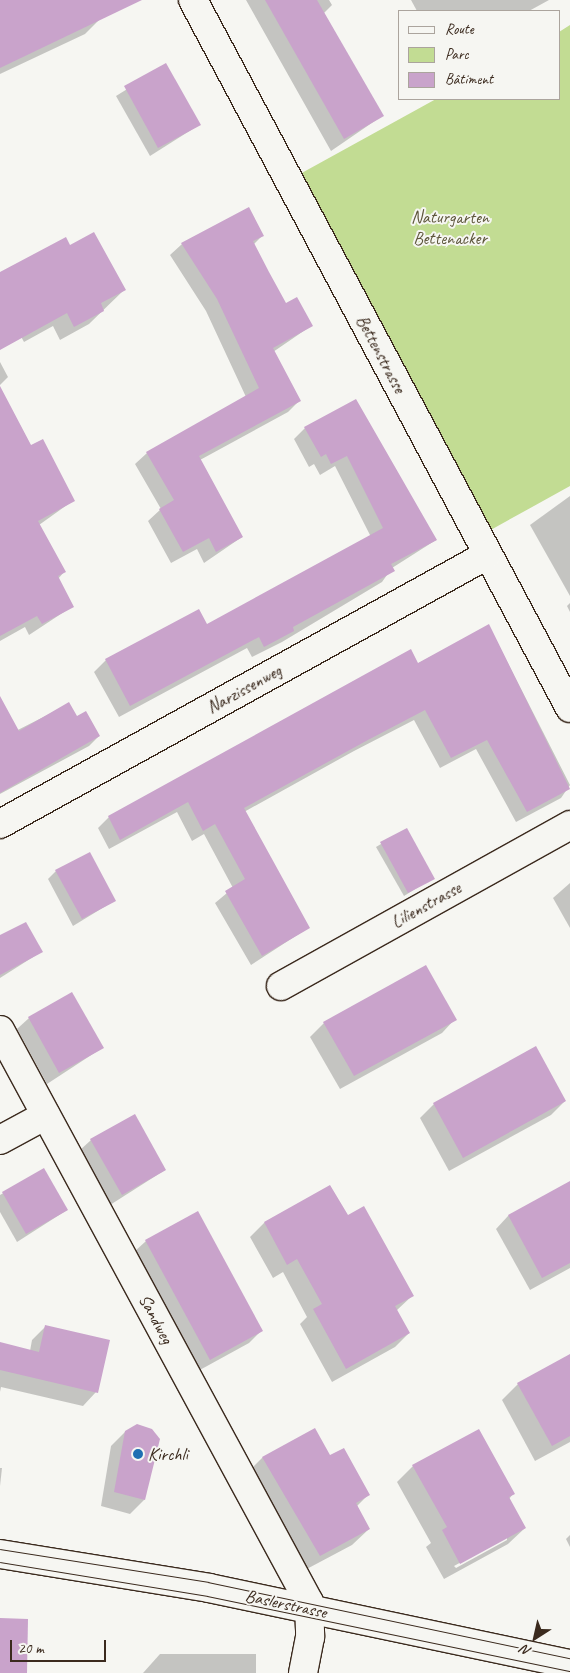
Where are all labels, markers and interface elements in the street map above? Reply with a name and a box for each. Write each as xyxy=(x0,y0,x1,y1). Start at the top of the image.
legend xyxy=(398,10,560,100)
text: Route xyxy=(445,20,474,39)
text: Parc xyxy=(445,45,469,64)
text: Bâtiment xyxy=(445,70,493,89)
park label: Naturgarten Bettenacker xyxy=(411,207,489,250)
street label: Bettenstrasse xyxy=(351,311,411,397)
street label: Narzissenweg xyxy=(203,660,285,718)
street label: Lilienstrasse xyxy=(387,877,465,933)
street label: Sandweg xyxy=(134,1290,178,1348)
place label: Kirchli xyxy=(148,1443,188,1465)
marker: Kirchli xyxy=(132,1448,144,1460)
street label: Baslerstrasse xyxy=(243,1585,329,1623)
north arrow xyxy=(510,1613,560,1663)
scale bar xyxy=(12,1630,109,1662)
text: 20 m xyxy=(18,1639,44,1658)
text: N xyxy=(518,1641,535,1660)

